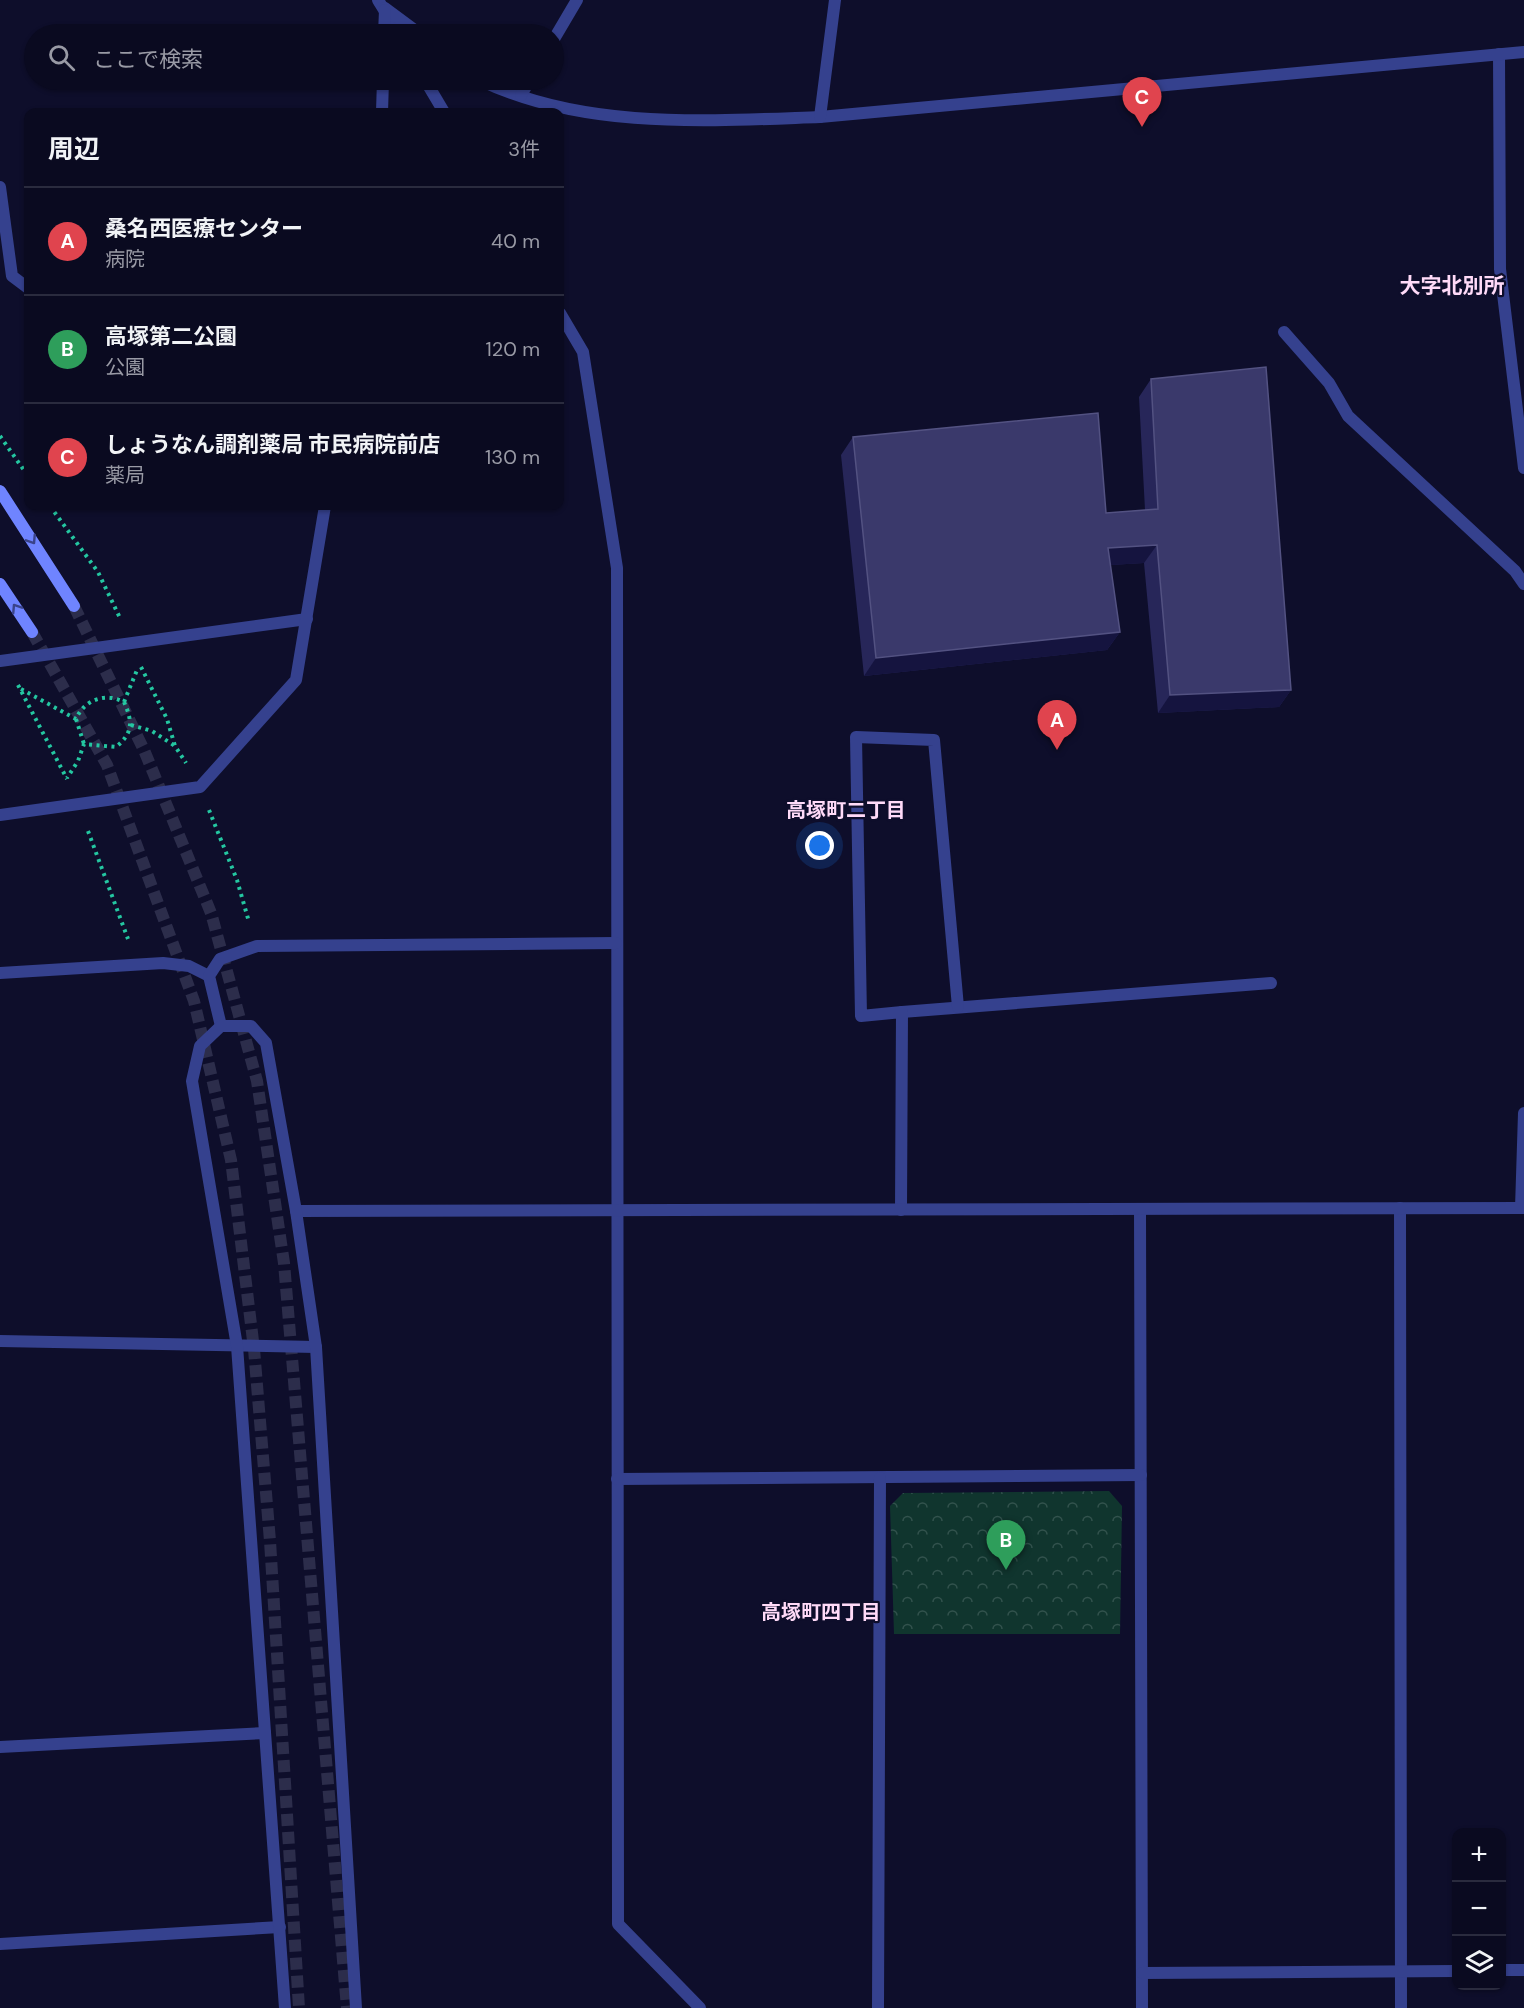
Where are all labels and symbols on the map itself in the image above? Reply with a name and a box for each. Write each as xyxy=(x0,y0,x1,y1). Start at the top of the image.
pin: C xyxy=(1122,78,1162,127)
district label: 大字北別所 xyxy=(1400,272,1505,300)
one-way arrow xyxy=(24,534,36,544)
one-way arrow xyxy=(12,604,23,615)
pin: A xyxy=(1038,700,1076,750)
district label: 高塚町二丁目 xyxy=(786,797,906,823)
your location xyxy=(805,831,834,860)
pin: B xyxy=(986,1520,1026,1570)
district label: 高塚町四丁目 xyxy=(761,1599,881,1625)

